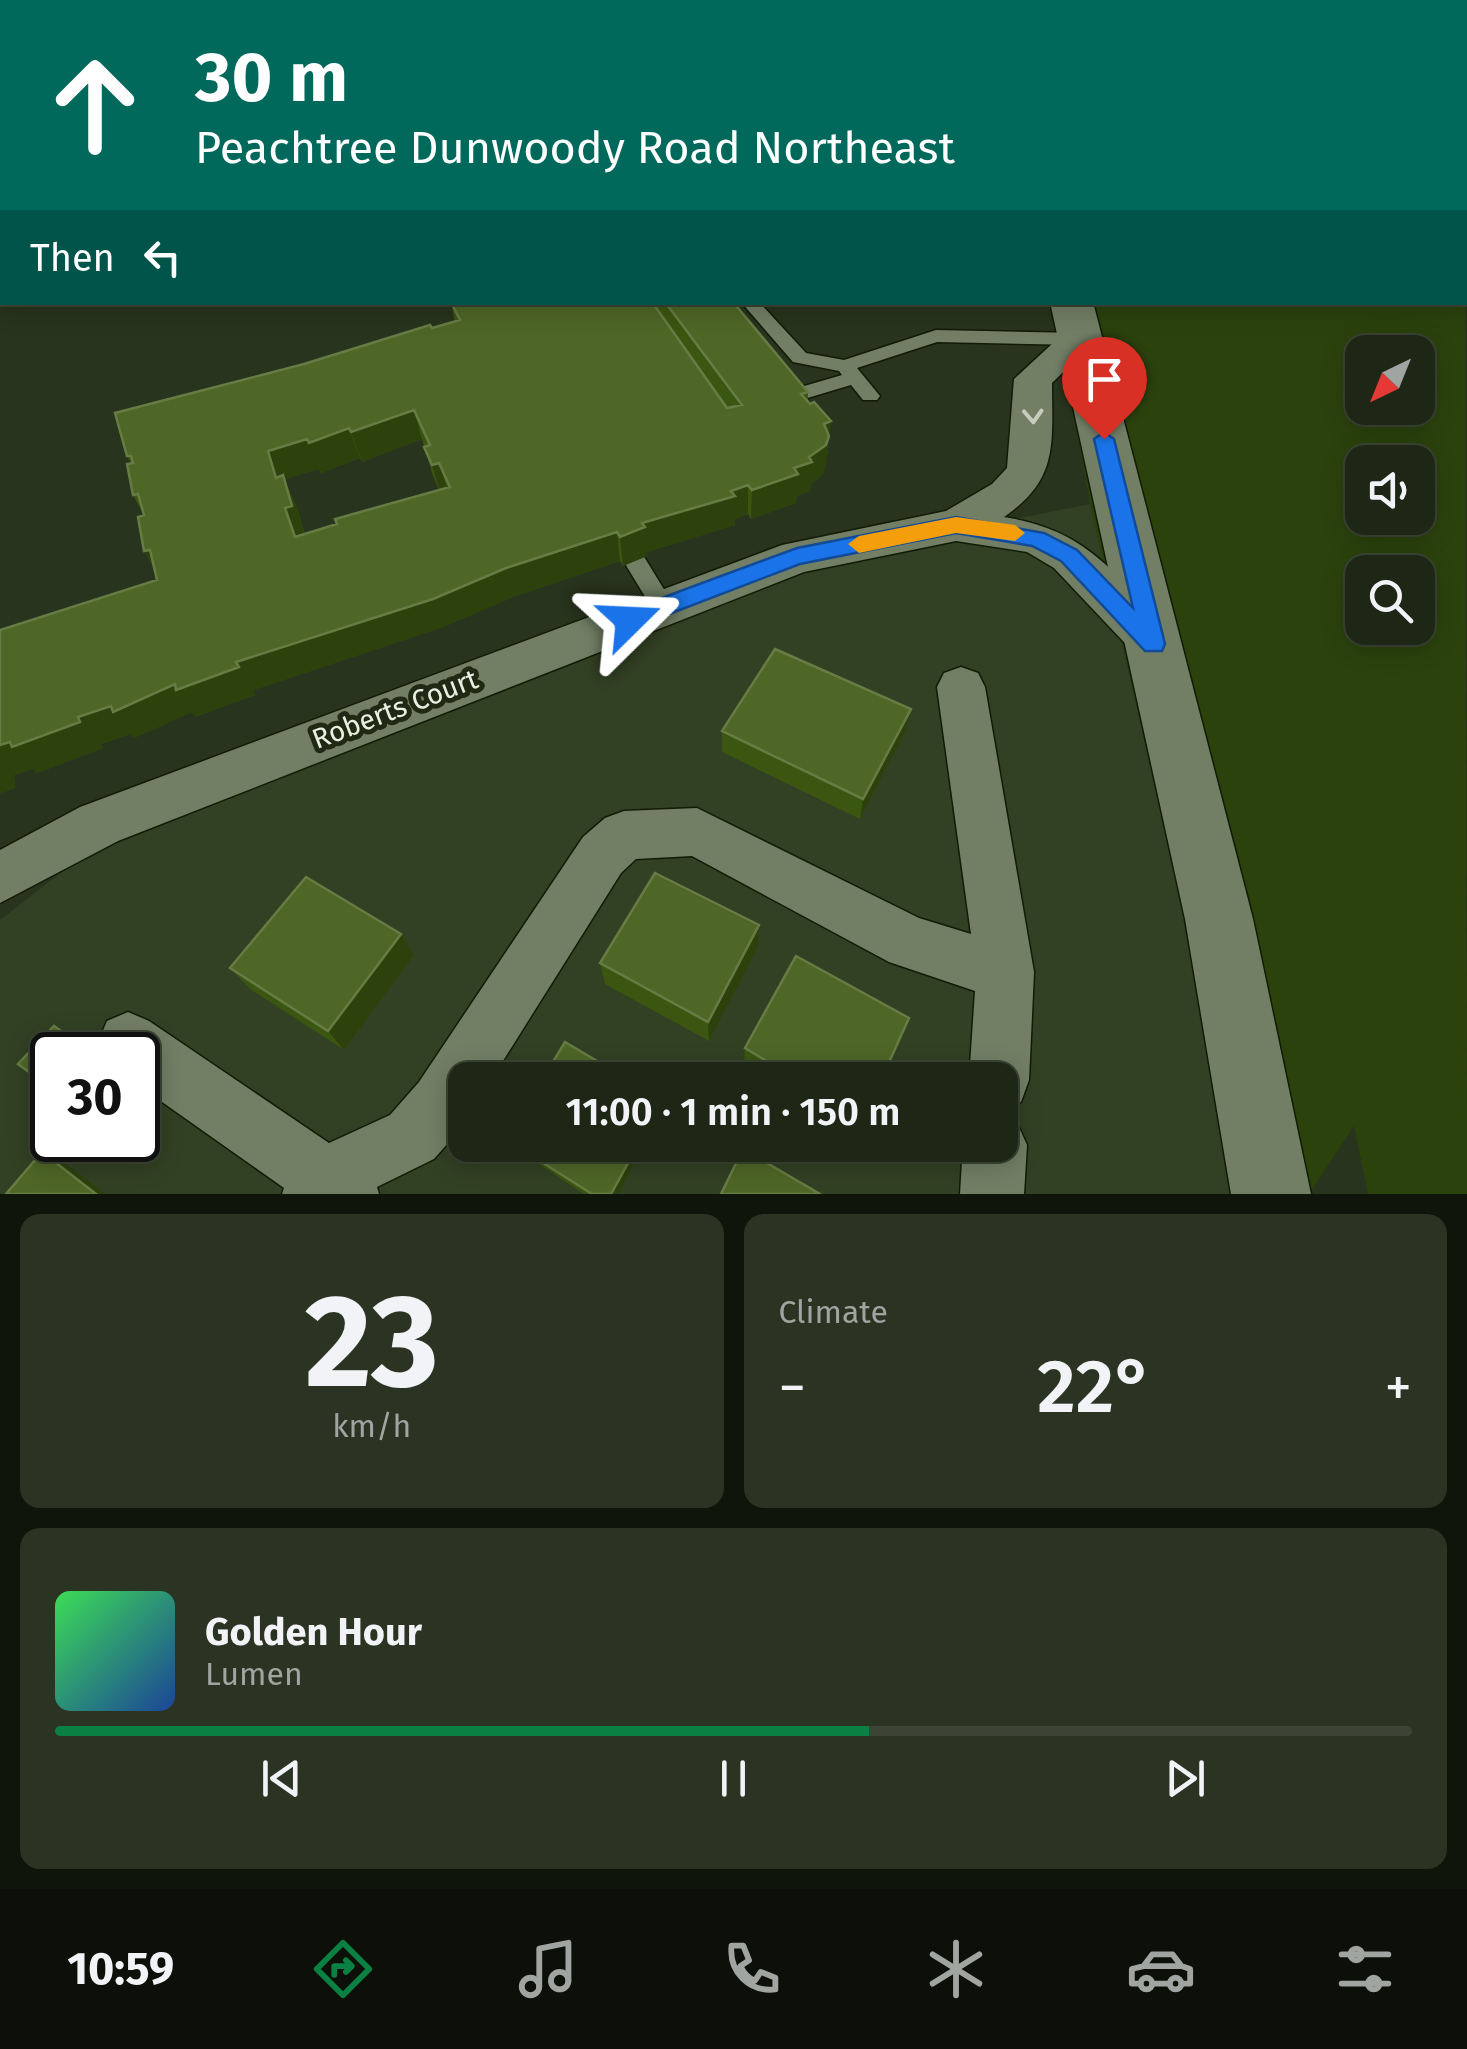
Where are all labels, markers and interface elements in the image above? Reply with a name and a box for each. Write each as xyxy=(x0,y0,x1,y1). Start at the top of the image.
text: 30 m xyxy=(195,36,348,120)
icon: ahead xyxy=(30,40,160,170)
text: Peachtree Dunwoody Road Northeast xyxy=(195,121,955,175)
icon: left xyxy=(135,230,190,285)
text: Then xyxy=(30,235,115,281)
north arrow xyxy=(1345,335,1435,425)
map controls xyxy=(1345,335,1435,645)
pin xyxy=(1062,337,1147,440)
icon: arrive xyxy=(1077,352,1132,407)
one-way arrow xyxy=(1022,408,1043,424)
button: sound xyxy=(1345,445,1435,535)
button: search xyxy=(1345,555,1435,645)
position arrow xyxy=(578,568,682,672)
street label: Roberts Court xyxy=(307,662,483,756)
speed limit sign: 30 xyxy=(30,1032,160,1162)
text: 11:00 · 1 min · 150 m xyxy=(566,1089,900,1135)
text: 23 xyxy=(305,1264,439,1420)
text: Climate xyxy=(779,1293,888,1331)
text: 22° xyxy=(1037,1342,1153,1432)
text: − xyxy=(779,1355,806,1421)
text: + xyxy=(1385,1355,1412,1421)
text: km/h xyxy=(332,1407,411,1445)
text: Golden Hour xyxy=(205,1609,422,1655)
text: Lumen xyxy=(205,1655,303,1693)
icon: previous xyxy=(254,1751,309,1806)
icon: pause xyxy=(706,1751,761,1806)
icon: next xyxy=(1158,1751,1213,1806)
icon: directions xyxy=(308,1934,378,2004)
icon: music xyxy=(513,1934,583,2004)
icon: phone xyxy=(717,1934,787,2004)
icon: climate xyxy=(921,1934,991,2004)
icon: car xyxy=(1126,1934,1196,2004)
icon: filters xyxy=(1330,1934,1400,2004)
text: 10:59 xyxy=(67,1942,174,1996)

